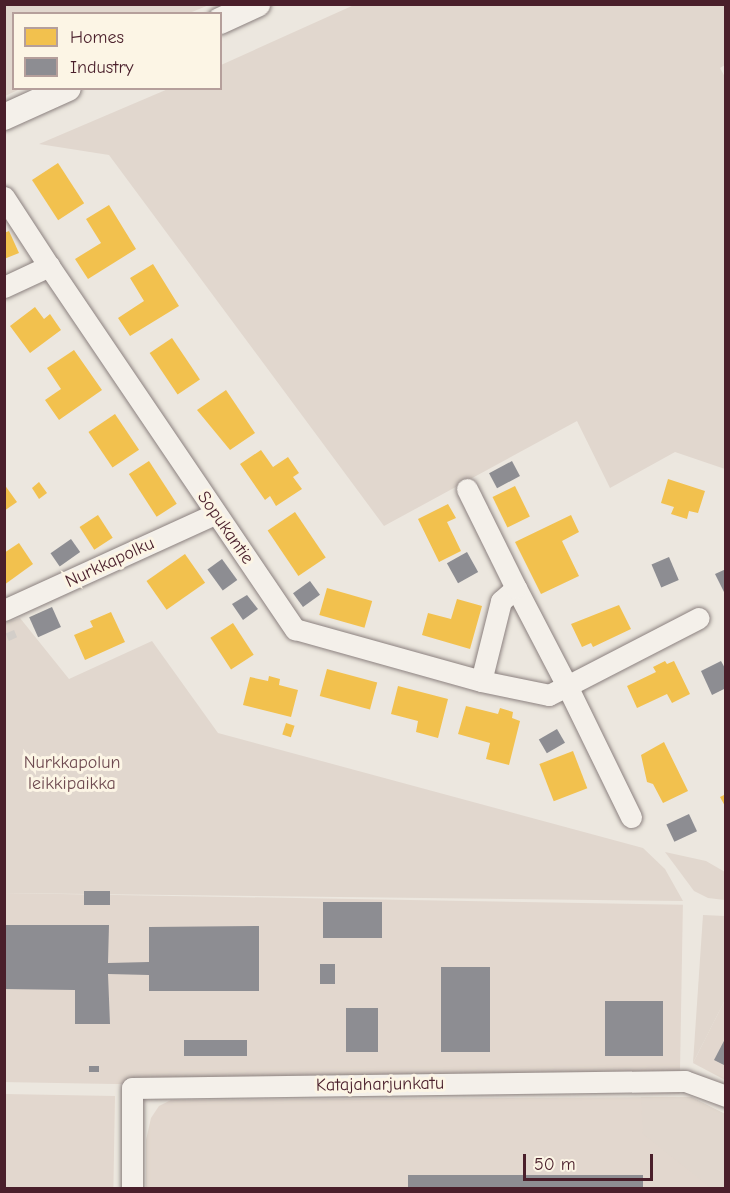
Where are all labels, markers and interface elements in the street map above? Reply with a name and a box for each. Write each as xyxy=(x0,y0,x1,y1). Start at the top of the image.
legend xyxy=(12,12,222,90)
text: Homes xyxy=(70,27,124,48)
text: Industry xyxy=(70,57,134,78)
street label: Sopukantie xyxy=(192,487,258,569)
street label: Nurkkapolku xyxy=(62,533,158,593)
park label: Nurkkapolun leikkipaikka xyxy=(24,753,120,795)
street label: Katajaharjunkatu xyxy=(316,1073,444,1097)
scale bar xyxy=(526,1142,656,1180)
text: 50 m xyxy=(534,1154,576,1175)

